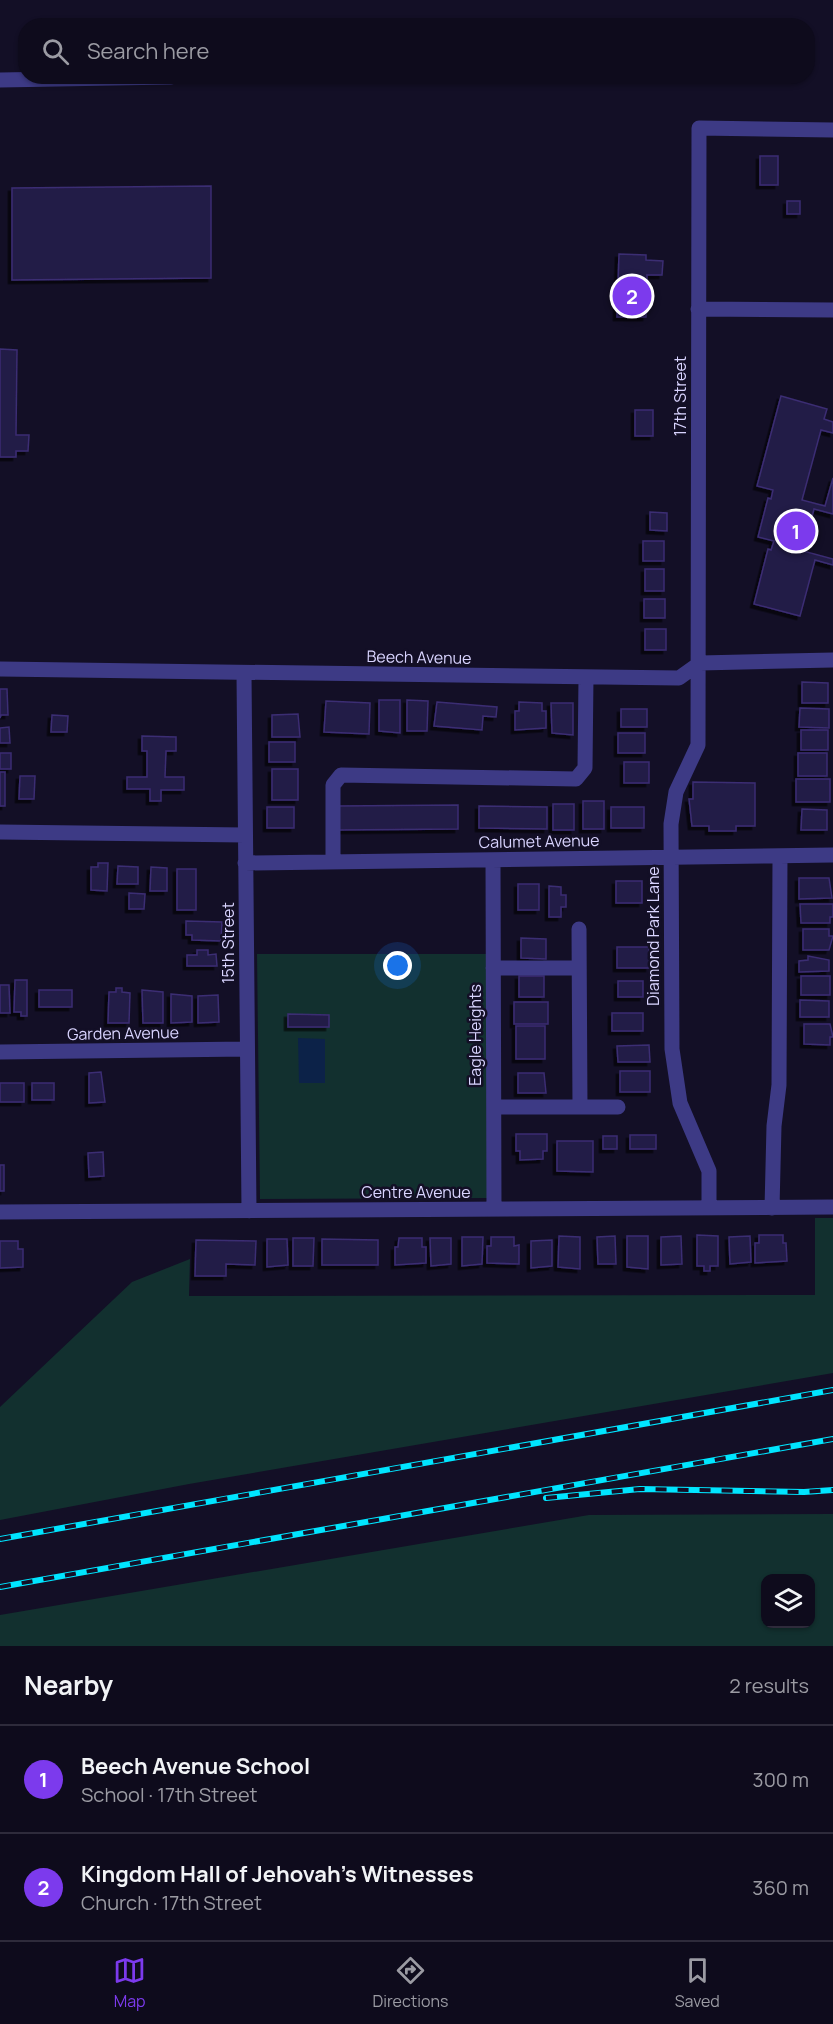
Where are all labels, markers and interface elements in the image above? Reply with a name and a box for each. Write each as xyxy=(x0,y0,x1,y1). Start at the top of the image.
search box xyxy=(18,18,815,84)
icon: search xyxy=(39,35,72,68)
text: Search here xyxy=(87,36,209,66)
pin: 2 xyxy=(612,274,652,318)
street label: 17th Street xyxy=(669,356,691,436)
pin: 1 xyxy=(776,508,816,554)
street label: Beech Avenue xyxy=(366,645,472,669)
street label: Calumet Avenue xyxy=(478,829,600,853)
street label: Diamond Park Lane xyxy=(642,866,664,1006)
street label: 15th Street xyxy=(217,902,239,984)
your location xyxy=(383,951,412,980)
street label: Eagle Heights xyxy=(464,984,486,1086)
street label: Garden Avenue xyxy=(67,1021,179,1045)
street label: Centre Avenue xyxy=(361,1181,471,1203)
map controls xyxy=(761,1574,815,1628)
button: layers xyxy=(761,1574,815,1628)
text: Nearby xyxy=(24,1667,113,1703)
text: 2 results xyxy=(729,1672,809,1699)
text: Beech Avenue School xyxy=(81,1751,310,1781)
text: 1 xyxy=(39,1766,48,1793)
text: 300 m xyxy=(753,1766,809,1793)
text: School · 17th Street xyxy=(81,1781,258,1808)
text: Kingdom Hall of Jehovah’s Witnesses xyxy=(81,1859,474,1889)
text: 2 xyxy=(38,1874,49,1901)
text: 360 m xyxy=(752,1874,809,1901)
text: Church · 17th Street xyxy=(81,1889,262,1916)
tab: Map xyxy=(113,1954,146,2012)
tab: Directions xyxy=(373,1954,448,2012)
tab: Saved xyxy=(675,1954,720,2012)

